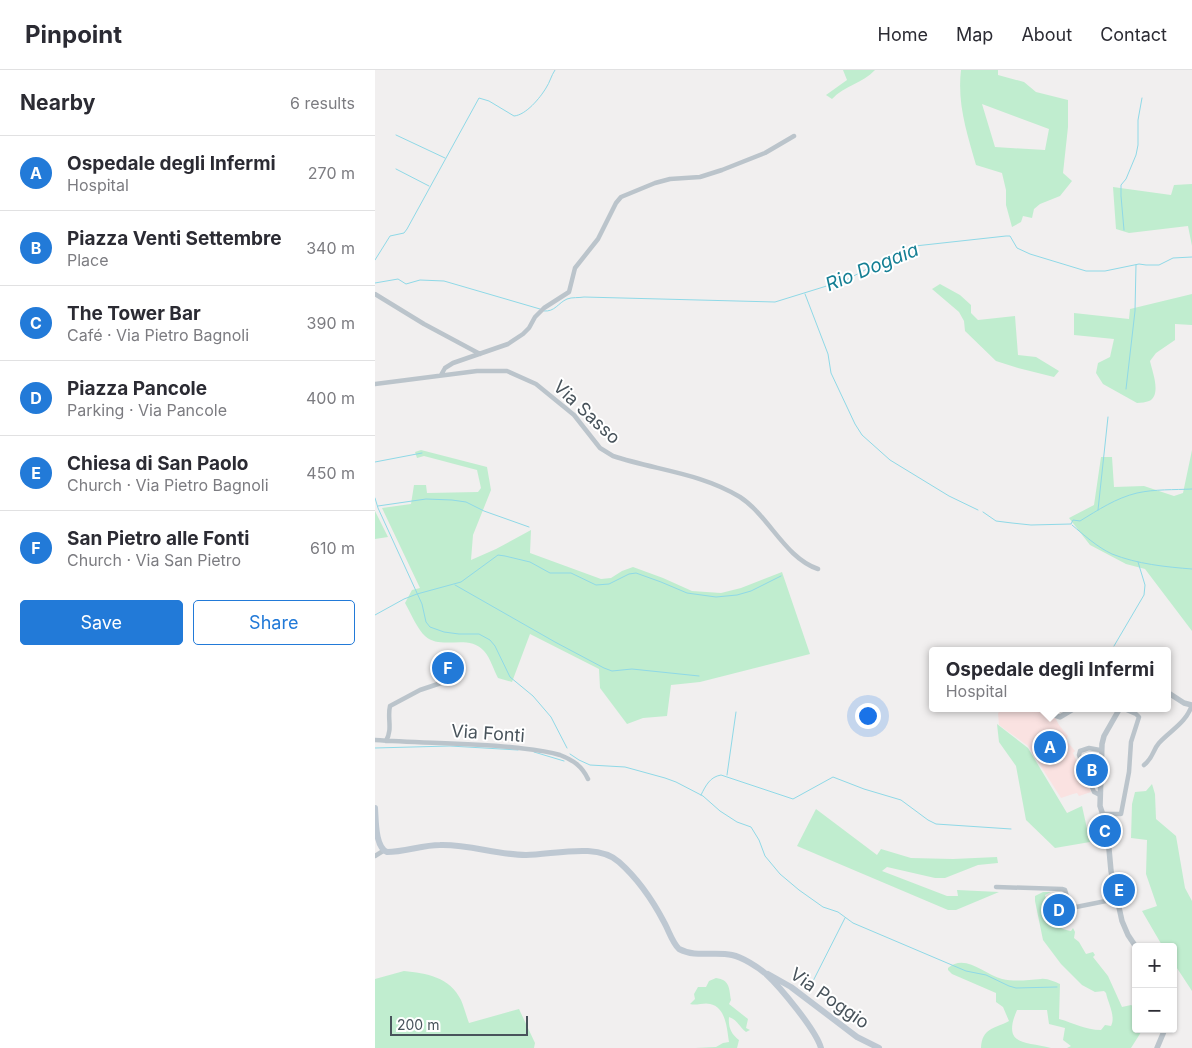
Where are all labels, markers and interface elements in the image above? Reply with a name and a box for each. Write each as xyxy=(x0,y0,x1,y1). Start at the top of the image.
text: Pinpoint xyxy=(25,20,122,49)
text: Home xyxy=(878,24,928,45)
text: Map xyxy=(956,24,993,45)
text: About xyxy=(1021,24,1072,45)
text: Contact xyxy=(1100,24,1167,45)
text: Nearby xyxy=(20,90,95,115)
text: 6 results xyxy=(290,93,355,113)
text: Ospedale degli Infermi xyxy=(67,152,276,175)
text: A xyxy=(30,163,42,183)
text: 270 m xyxy=(308,163,355,183)
text: Hospital xyxy=(67,175,129,195)
text: Piazza Venti Settembre xyxy=(67,227,282,250)
text: B xyxy=(31,238,41,258)
text: 340 m xyxy=(306,238,355,258)
water label: Rio Dogaia xyxy=(822,238,922,296)
text: Place xyxy=(67,250,109,270)
text: The Tower Bar xyxy=(67,302,201,325)
text: C xyxy=(30,313,42,333)
text: 390 m xyxy=(307,313,355,333)
text: Café · Via Pietro Bagnoli xyxy=(67,325,249,345)
street label: Via Sasso xyxy=(549,376,625,448)
text: Piazza Pancole xyxy=(67,377,207,400)
text: D xyxy=(30,388,42,408)
text: 400 m xyxy=(306,388,355,408)
text: Parking · Via Pancole xyxy=(67,400,227,420)
text: Chiesa di San Paolo xyxy=(67,452,249,475)
text: E xyxy=(31,463,41,483)
text: 450 m xyxy=(306,463,355,483)
text: Church · Via Pietro Bagnoli xyxy=(67,475,269,495)
text: San Pietro alle Fonti xyxy=(67,527,249,550)
text: F xyxy=(31,538,41,558)
text: 610 m xyxy=(310,538,355,558)
text: Church · Via San Pietro xyxy=(67,550,241,570)
button: Save xyxy=(20,600,183,645)
button: Share xyxy=(193,600,355,645)
popup xyxy=(929,647,1171,712)
pin: F xyxy=(432,649,464,687)
text: Ospedale degli Infermi xyxy=(946,658,1154,681)
text: Hospital xyxy=(946,681,1007,701)
your location xyxy=(855,703,881,729)
street label: Via Fonti xyxy=(451,720,525,746)
pin: A xyxy=(1034,728,1066,766)
pin: B xyxy=(1076,751,1108,789)
pin: C xyxy=(1089,812,1121,850)
pin: E xyxy=(1103,871,1135,909)
pin: D xyxy=(1043,891,1075,929)
map controls xyxy=(1132,943,1177,1033)
button: + xyxy=(1132,943,1177,988)
street label: Via Poggio xyxy=(787,963,873,1033)
button: − xyxy=(1132,988,1177,1033)
scale bar xyxy=(390,1013,527,1036)
text: 200 m xyxy=(397,1016,439,1033)

